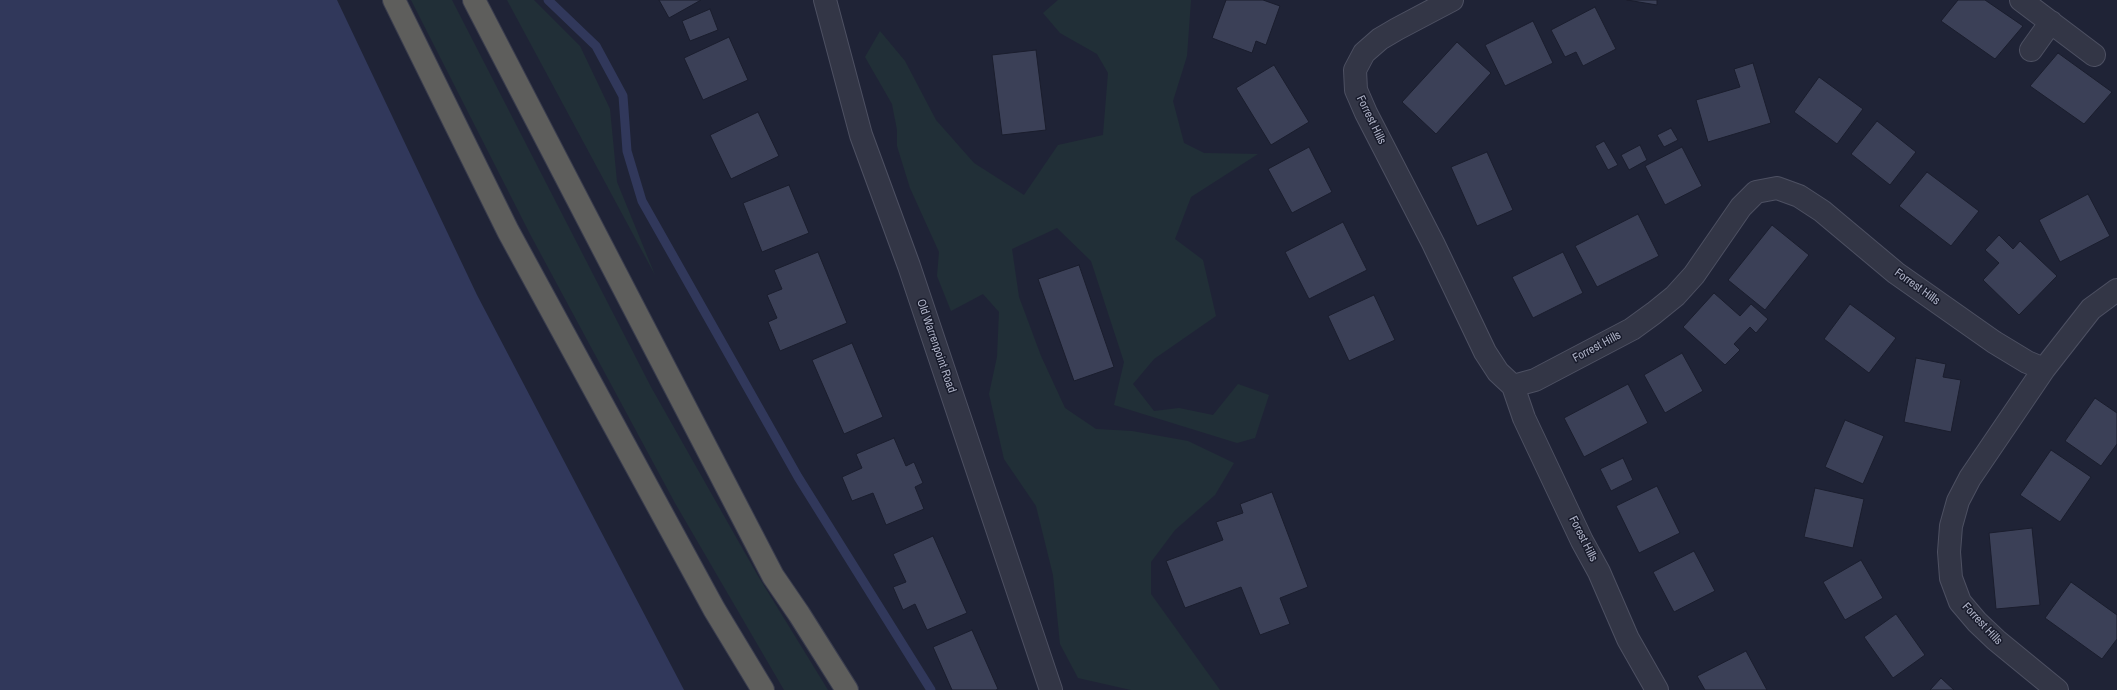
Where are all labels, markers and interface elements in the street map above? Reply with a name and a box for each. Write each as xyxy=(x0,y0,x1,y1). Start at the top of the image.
street label: Forrest Hills xyxy=(1353,93,1389,147)
street label: Forrest Hills xyxy=(1892,266,1942,308)
street label: Old Warrenpoint Road xyxy=(913,297,959,395)
street label: Forrest Hills xyxy=(1570,328,1624,366)
street label: Forest Hills xyxy=(1565,514,1601,564)
street label: Forrest Hills xyxy=(1959,600,2005,648)

